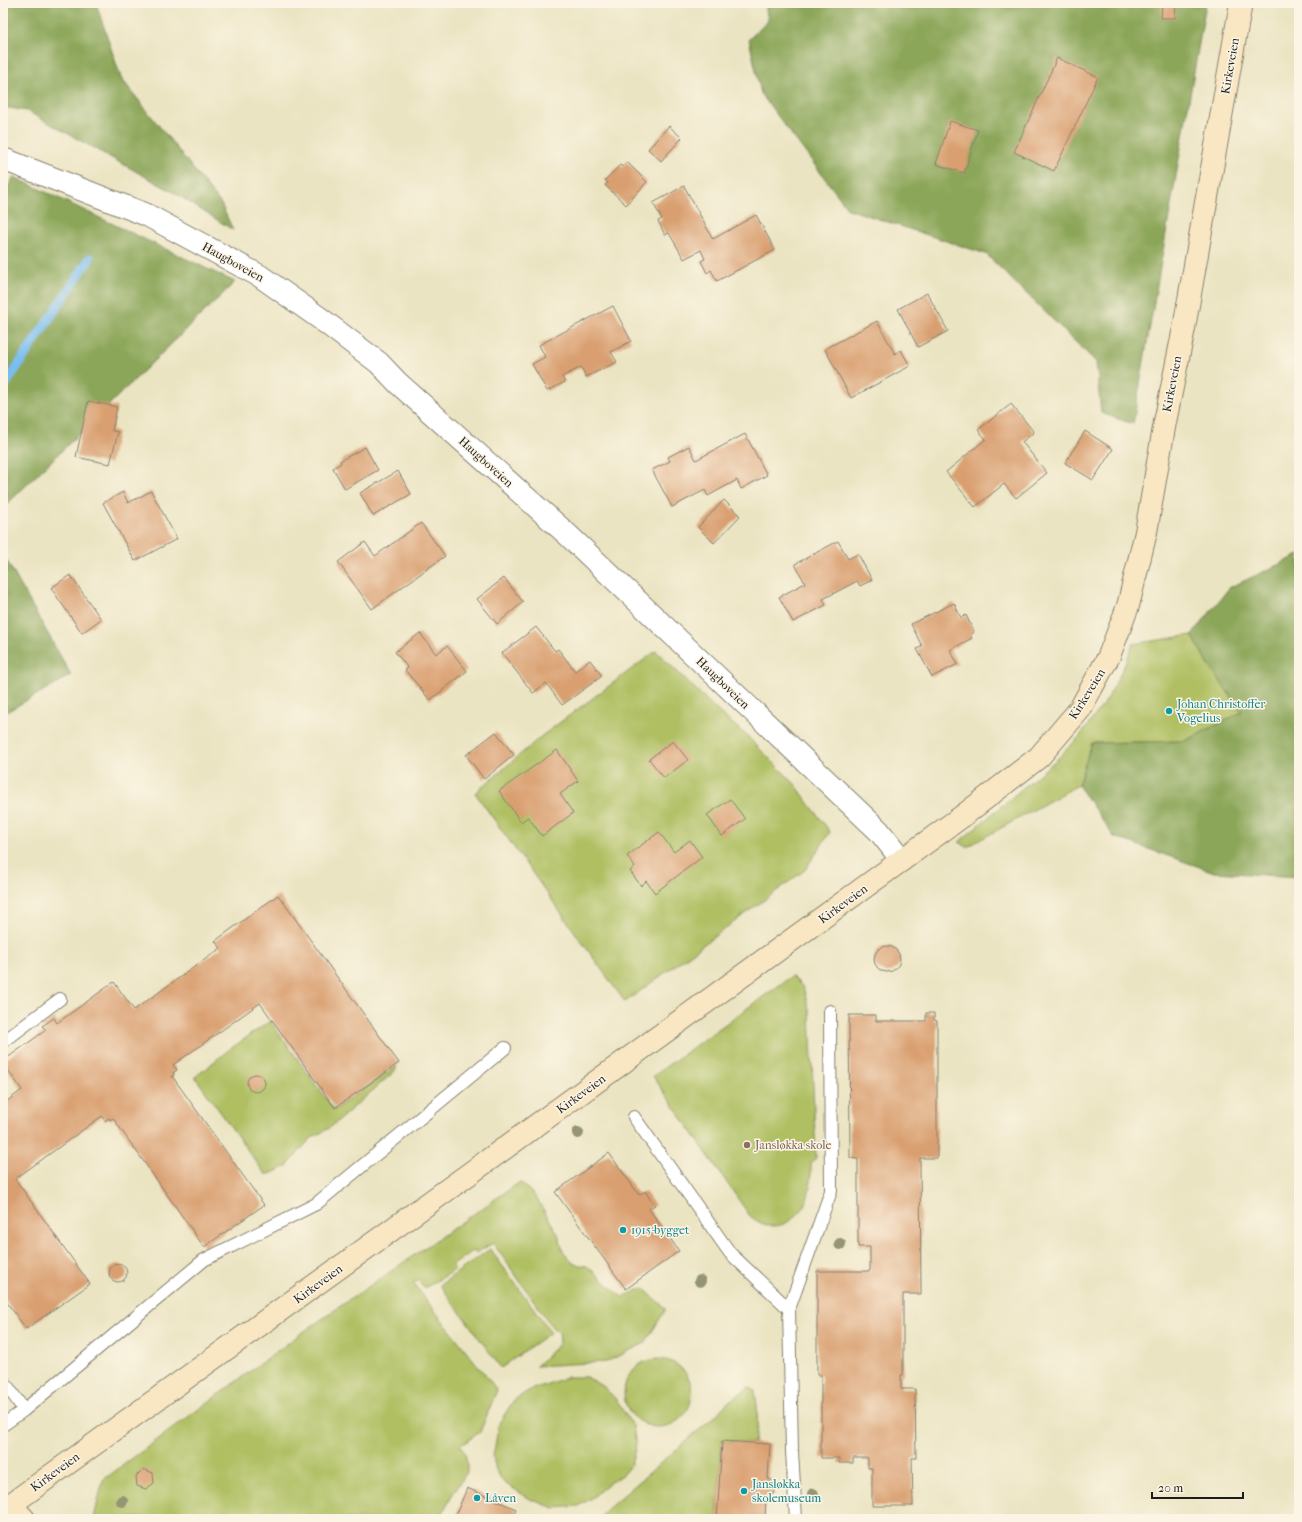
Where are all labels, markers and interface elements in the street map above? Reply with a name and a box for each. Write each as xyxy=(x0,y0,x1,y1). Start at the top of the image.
street label: Kirkeveien xyxy=(1218,37,1242,95)
street label: Haugboveien xyxy=(200,239,266,285)
street label: Kirkeveien xyxy=(1160,355,1184,413)
street label: Haugboveien xyxy=(456,434,516,490)
street label: Haugboveien xyxy=(694,654,752,712)
street label: Kirkeveien xyxy=(1066,666,1108,722)
place label: Johan Christoffer Vogelius xyxy=(1176,697,1266,725)
marker: Johan Christoffer Vogelius xyxy=(1164,706,1174,716)
street label: Kirkeveien xyxy=(816,882,870,926)
street label: Kirkeveien xyxy=(554,1072,608,1116)
place label: Jansløkka skole xyxy=(754,1138,831,1152)
marker: Jansløkka skole xyxy=(742,1140,752,1150)
place label: 1915-bygget xyxy=(631,1223,690,1237)
marker: 1915-bygget xyxy=(618,1225,628,1235)
street label: Kirkeveien xyxy=(291,1262,345,1306)
street label: Kirkeveien xyxy=(28,1450,82,1494)
scale bar xyxy=(1152,1474,1243,1500)
place label: Jansløkka skolemuseum xyxy=(751,1477,821,1505)
text: 20 m xyxy=(1158,1481,1183,1495)
marker: Jansløkka skolemuseum xyxy=(739,1486,749,1496)
place label: Låven xyxy=(485,1491,516,1505)
marker: Låven xyxy=(472,1493,482,1503)

